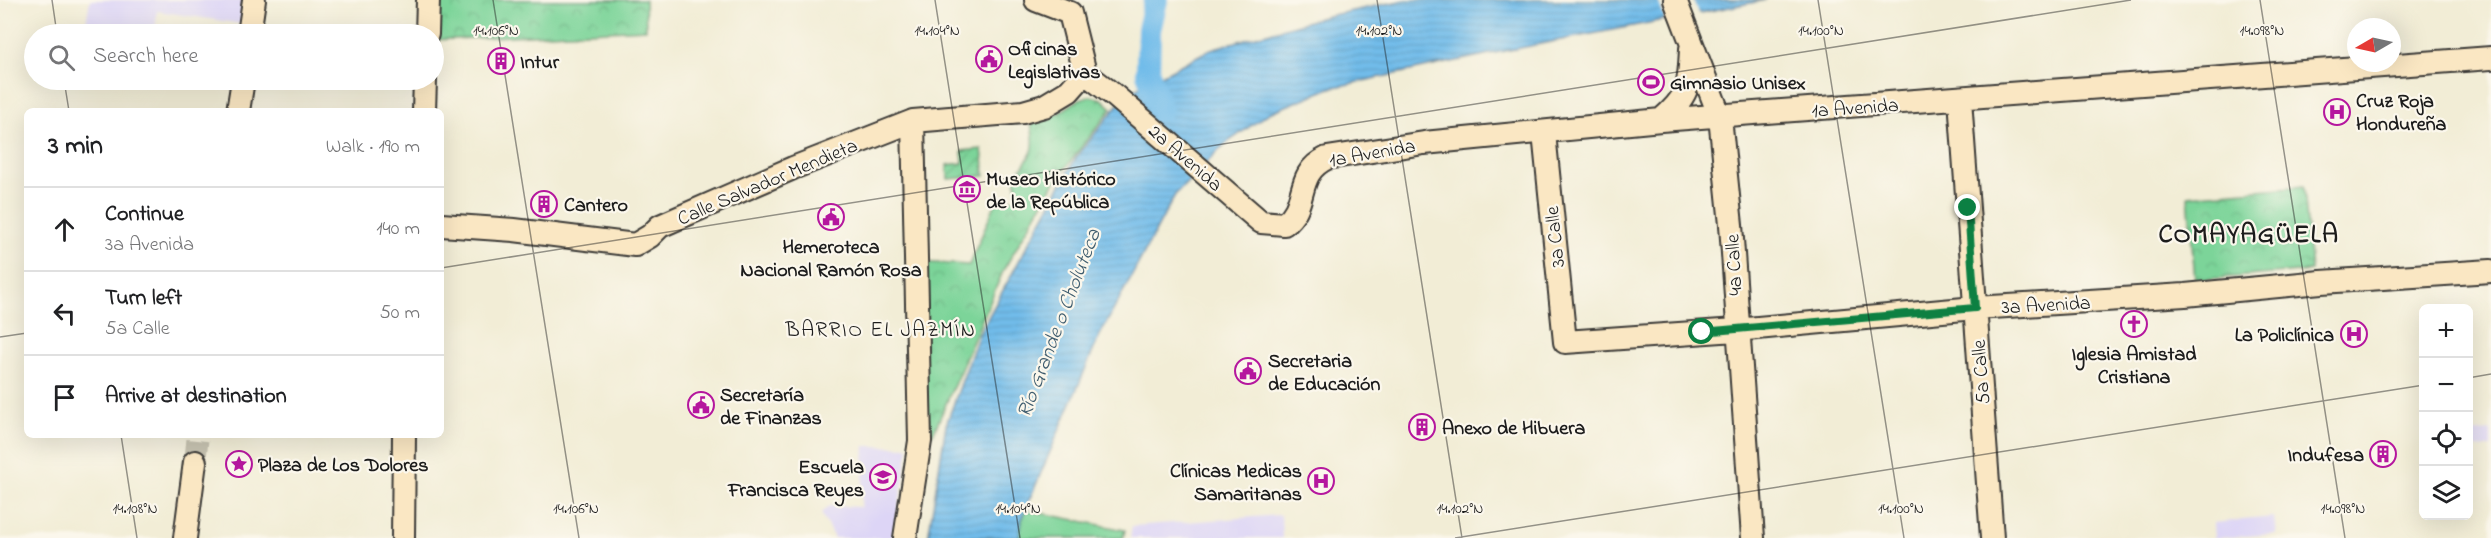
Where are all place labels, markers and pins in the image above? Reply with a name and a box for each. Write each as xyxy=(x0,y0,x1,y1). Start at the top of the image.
place label: Oficinas Legislativas xyxy=(1008,36,1100,89)
public building icon: Oficinas Legislativas xyxy=(974,44,1004,74)
building icon: Intur xyxy=(486,46,516,76)
place label: Intur xyxy=(520,49,560,78)
sports icon: Gimnasio Unisex xyxy=(1636,67,1666,97)
place label: Gimnasio Unisex xyxy=(1670,70,1806,99)
place label: Cruz Roja Hondureña xyxy=(2356,88,2447,140)
hospital icon: Cruz Roja Hondureña xyxy=(2322,97,2352,127)
place label: Museo Histórico de la República xyxy=(986,166,1116,218)
museum icon: Museo Histórico de la República xyxy=(952,174,982,204)
building icon: Cantero xyxy=(529,189,559,219)
place label: Cantero xyxy=(564,192,628,221)
public building icon: Hemeroteca Nacional Ramón Rosa xyxy=(816,202,846,232)
place label: Hemeroteca Nacional Ramón Rosa xyxy=(740,234,922,286)
church icon: Iglesia Amistad Cristiana xyxy=(2119,309,2149,339)
hospital icon: La Policlínica xyxy=(2339,319,2369,349)
place label: La Policlínica xyxy=(2235,322,2334,351)
place label: Iglesia Amistad Cristiana xyxy=(2071,341,2197,393)
place label: Secretaria de Educación xyxy=(1268,348,1380,400)
public building icon: Secretaria de Educación xyxy=(1233,356,1263,386)
place label: Secretaría de Finanzas xyxy=(720,382,822,434)
public building icon: Secretaría de Finanzas xyxy=(686,390,716,420)
building icon: Anexo de Hibuera xyxy=(1407,412,1437,442)
place label: Anexo de Hibuera xyxy=(1442,415,1585,444)
building icon: Indufesa xyxy=(2368,439,2398,469)
place label: Indufesa xyxy=(2288,442,2364,471)
place icon: Plaza de Los Dolores xyxy=(224,449,254,479)
place label: Plaza de Los Dolores xyxy=(258,452,428,481)
place label: Escuela Francisca Reyes xyxy=(727,454,864,507)
place label: Clínicas Medicas Samaritanas xyxy=(1170,458,1302,510)
school or university icon: Escuela Francisca Reyes xyxy=(868,462,898,492)
hospital icon: Clínicas Medicas Samaritanas xyxy=(1306,466,1336,496)

